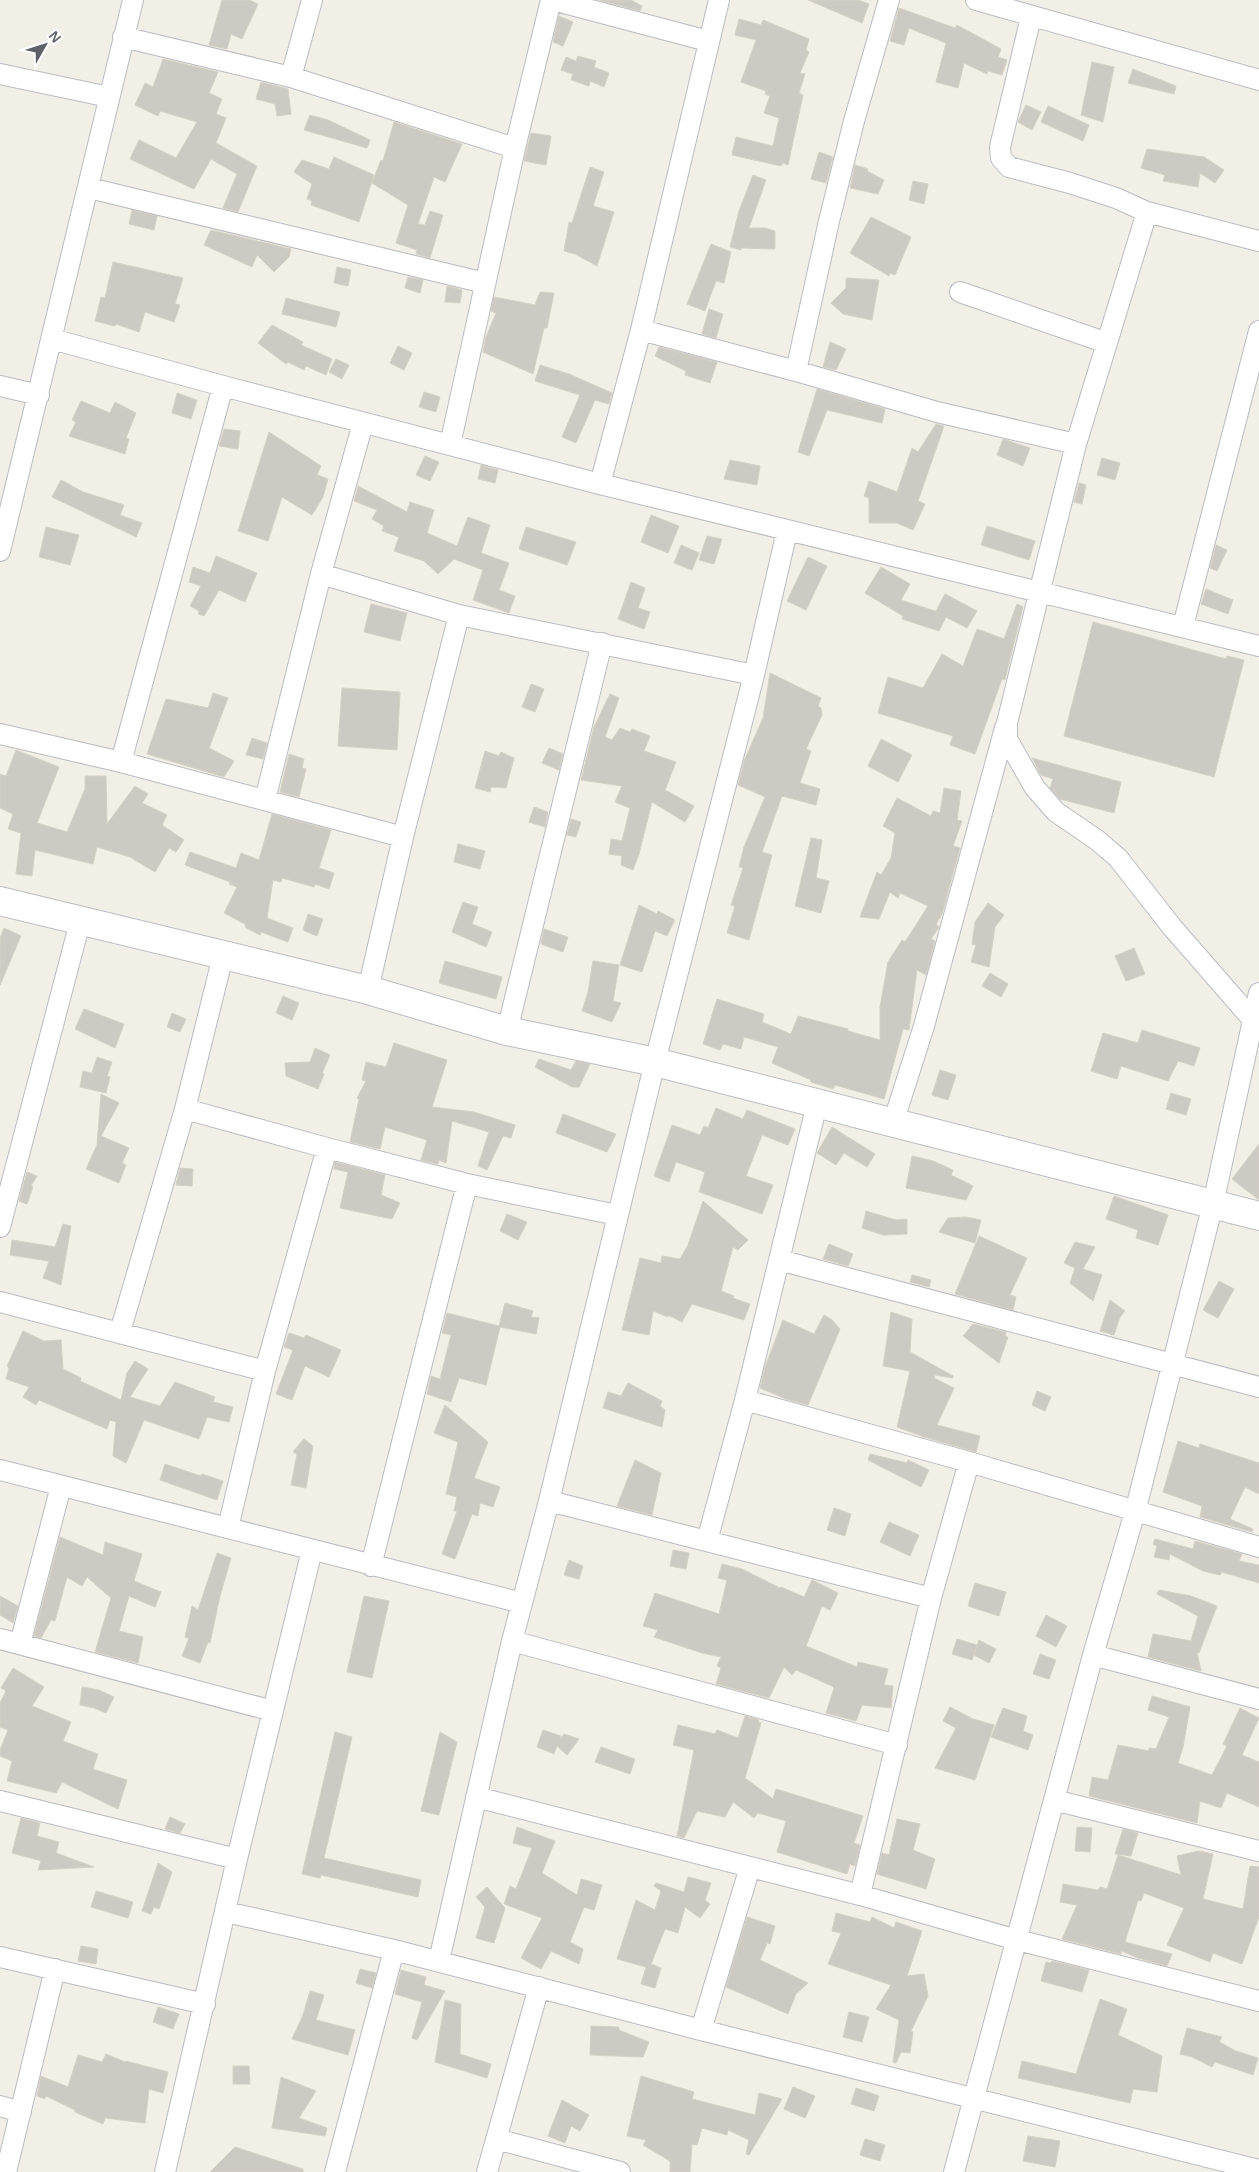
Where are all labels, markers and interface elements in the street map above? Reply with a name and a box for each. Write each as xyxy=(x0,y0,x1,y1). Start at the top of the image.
north arrow xyxy=(20,20,70,70)
text: N xyxy=(46,28,65,46)

